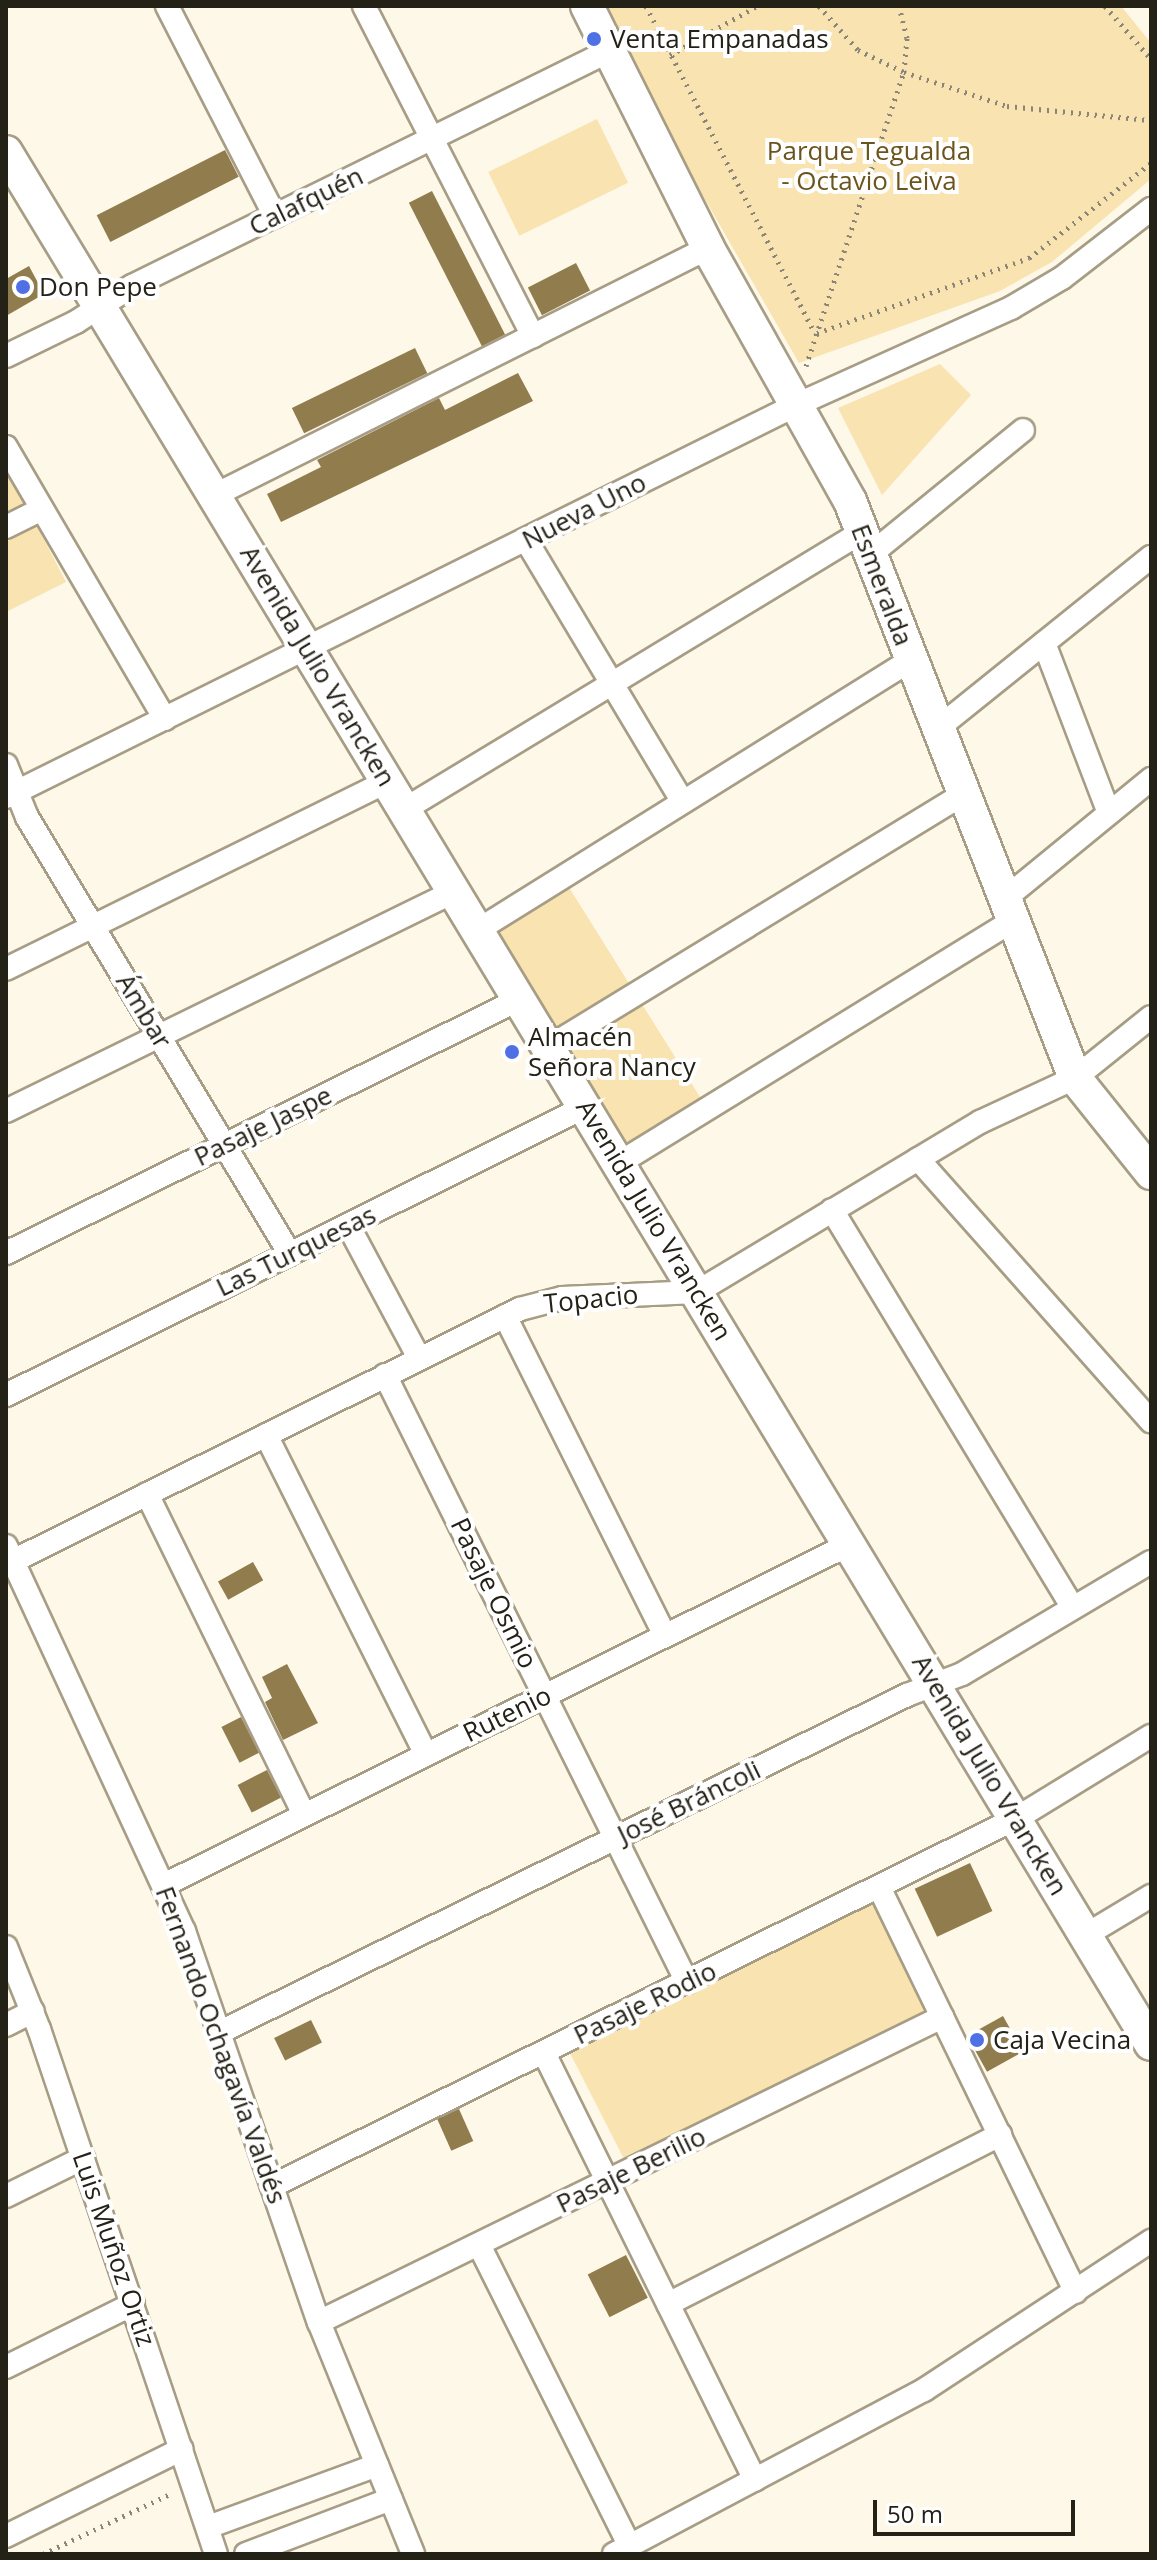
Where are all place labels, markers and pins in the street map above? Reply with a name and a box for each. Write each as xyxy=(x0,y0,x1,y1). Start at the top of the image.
place label: Venta Empanadas xyxy=(610,23,829,55)
marker: Venta Empanadas xyxy=(585,30,603,48)
place label: Don Pepe xyxy=(39,271,157,303)
marker: Don Pepe xyxy=(14,278,32,296)
place label: Almacén Señora Nancy xyxy=(528,1021,696,1082)
marker: Almacén Señora Nancy xyxy=(503,1043,521,1061)
place label: Caja Vecina xyxy=(993,2024,1131,2056)
marker: Caja Vecina xyxy=(968,2031,986,2049)

